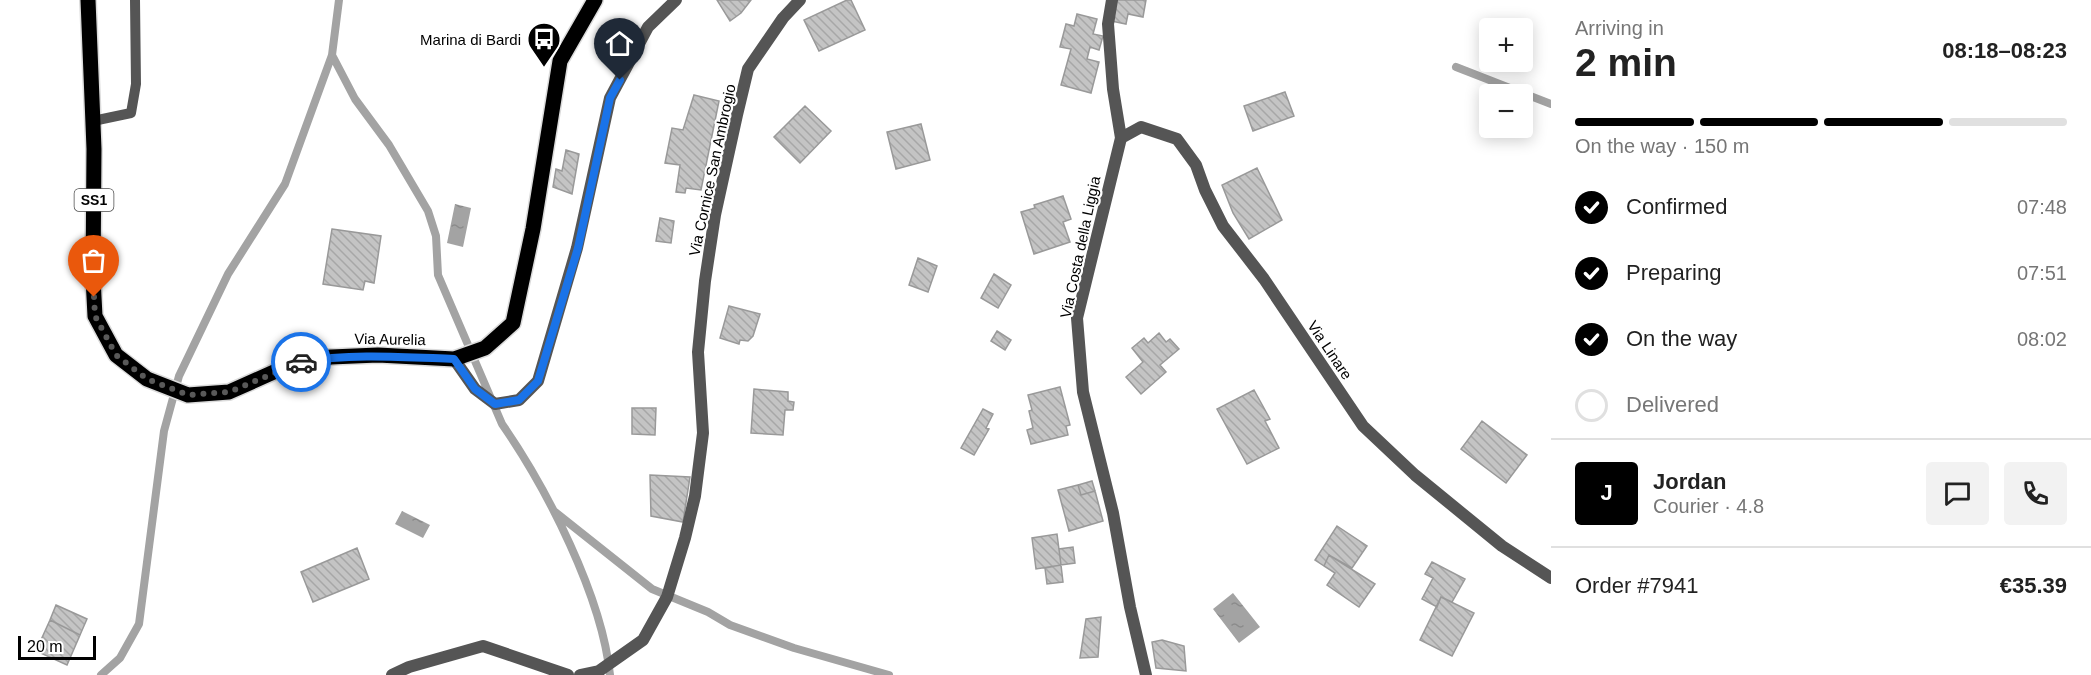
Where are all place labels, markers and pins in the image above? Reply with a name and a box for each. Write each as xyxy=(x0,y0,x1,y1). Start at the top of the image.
pin xyxy=(594,18,645,80)
bus stop icon: Marina di Bardi xyxy=(526,21,562,68)
place label: Marina di Bardi xyxy=(420,31,521,48)
pin xyxy=(68,235,119,297)

